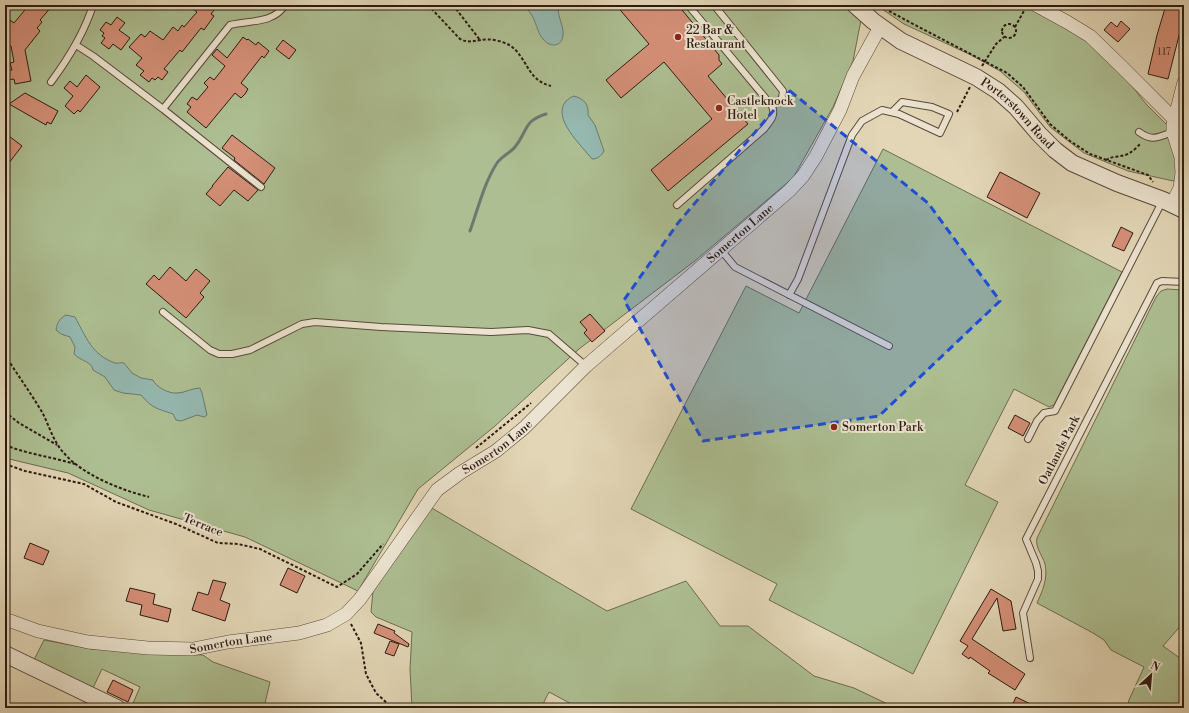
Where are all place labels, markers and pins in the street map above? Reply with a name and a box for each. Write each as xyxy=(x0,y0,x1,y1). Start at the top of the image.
place label: 22 Bar & Restaurant xyxy=(686,23,746,52)
marker: 22 Bar & Restaurant xyxy=(673,32,683,42)
place label: Castleknock Hotel xyxy=(727,94,794,123)
marker: Castleknock Hotel xyxy=(714,103,724,113)
place label: Somerton Park xyxy=(842,420,924,435)
marker: Somerton Park xyxy=(829,422,839,432)

